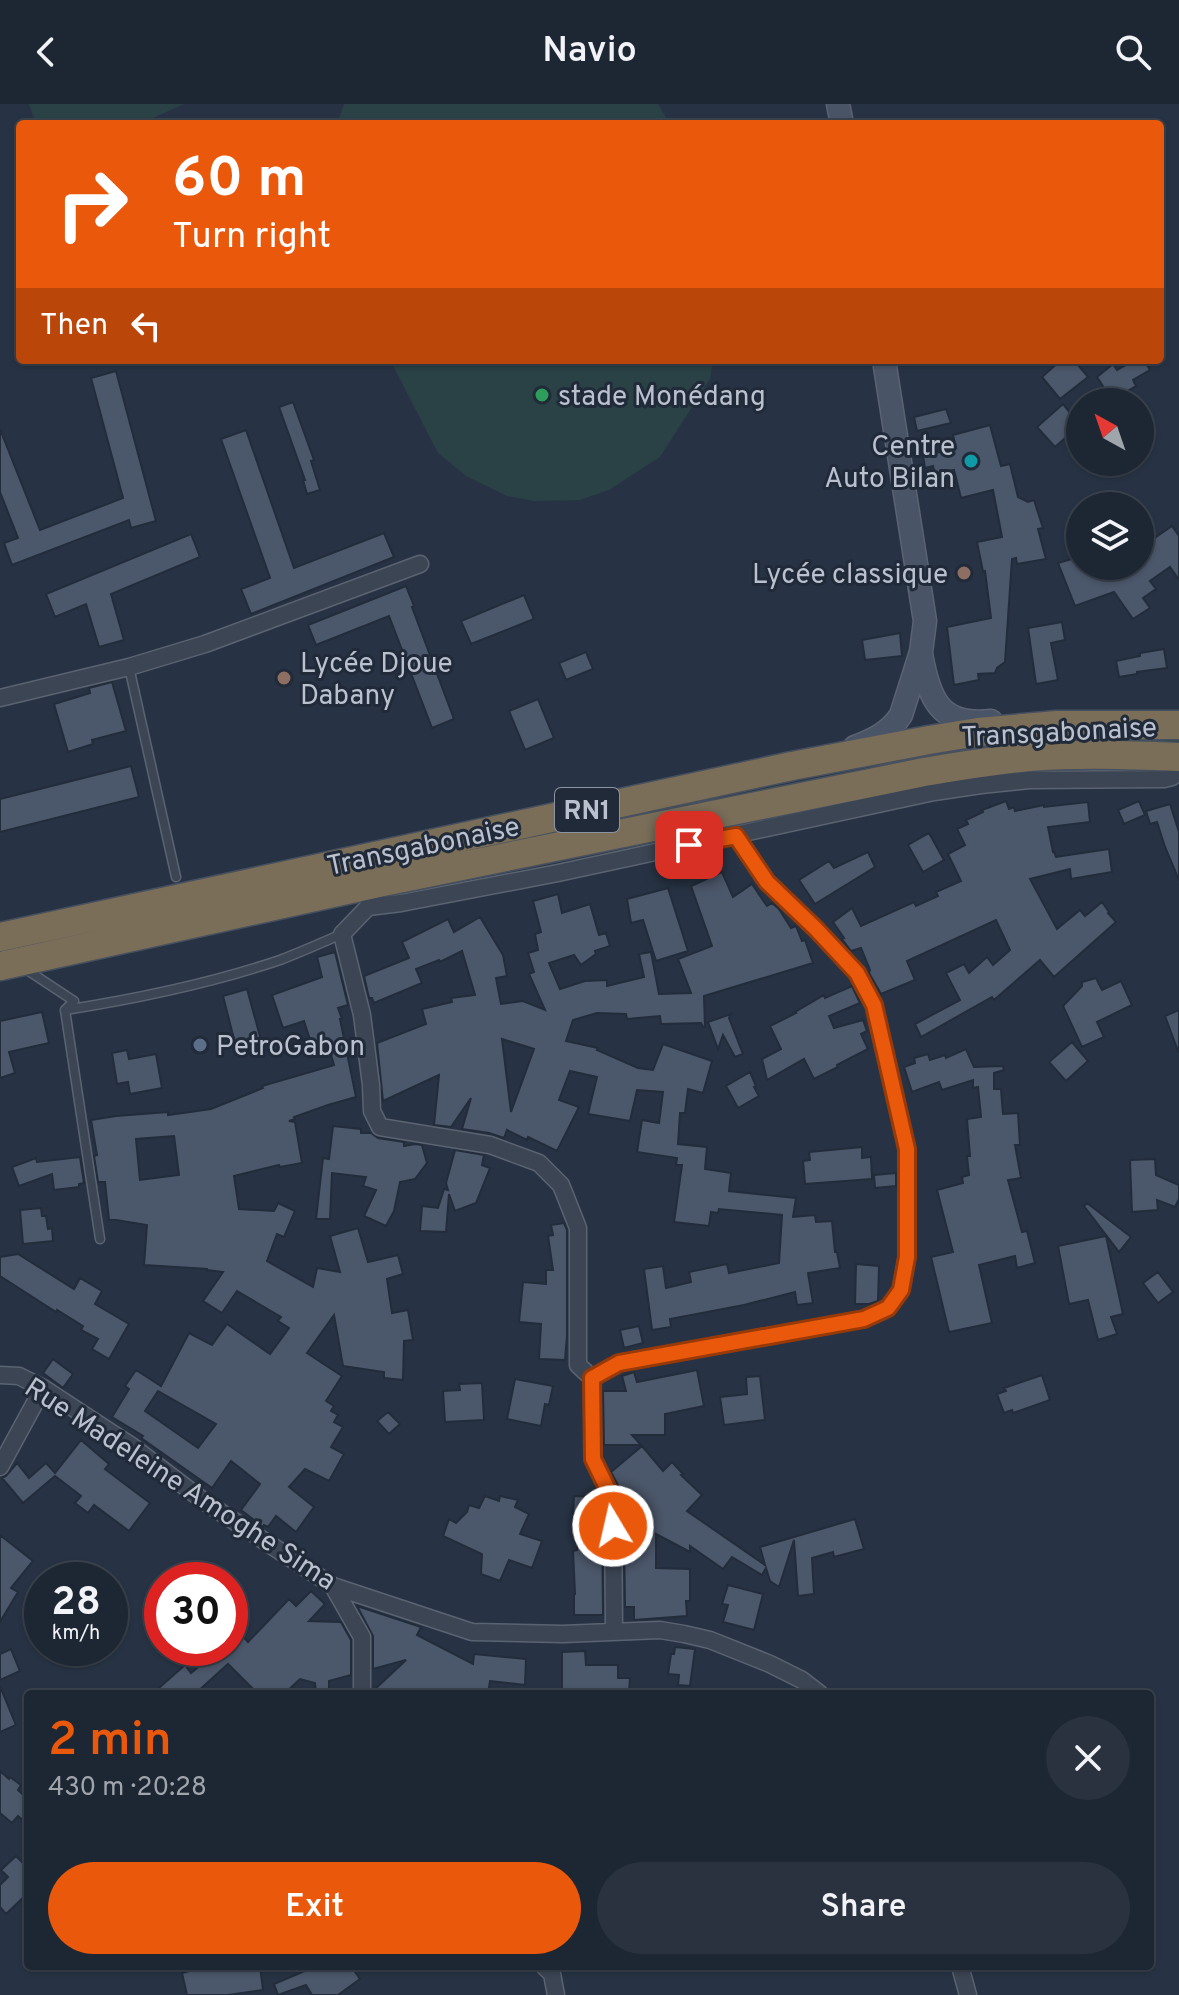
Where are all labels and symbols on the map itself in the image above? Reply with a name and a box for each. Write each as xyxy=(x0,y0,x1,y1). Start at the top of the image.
place label: stade Monédang xyxy=(558,380,766,416)
marker: stade Monédang xyxy=(533,386,551,404)
north arrow xyxy=(1066,388,1154,476)
place label: Centre Auto Bilan xyxy=(824,430,955,498)
marker: Centre Auto Bilan xyxy=(962,452,980,470)
place label: Lycée classique xyxy=(752,558,948,594)
marker: Lycée classique xyxy=(955,564,973,582)
place label: Lycée Djoue Dabany xyxy=(300,647,453,715)
marker: Lycée Djoue Dabany xyxy=(275,669,293,687)
street label: Transgabonaise xyxy=(960,711,1158,757)
road number: RN1 xyxy=(555,788,619,832)
street label: Transgabonaise xyxy=(324,810,523,886)
pin xyxy=(655,811,723,879)
place label: PetroGabon xyxy=(216,1030,365,1066)
marker: PetroGabon xyxy=(191,1036,209,1054)
street label: Rue Madeleine Amoghe Sima xyxy=(17,1371,342,1600)
position arrow xyxy=(571,1484,655,1568)
speed limit sign: 30 xyxy=(144,1562,248,1666)

